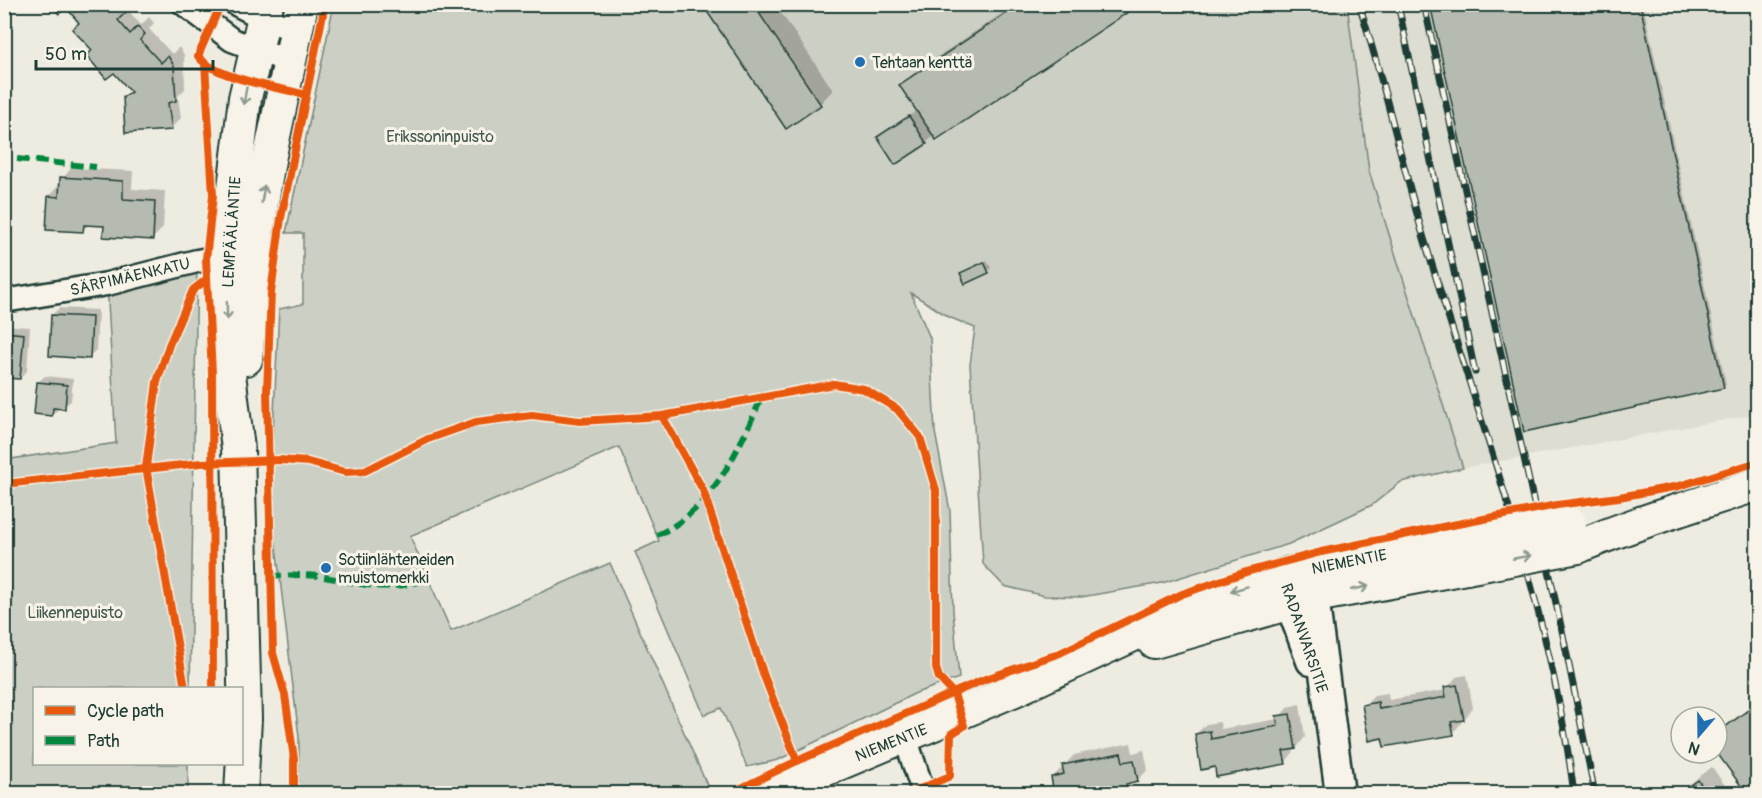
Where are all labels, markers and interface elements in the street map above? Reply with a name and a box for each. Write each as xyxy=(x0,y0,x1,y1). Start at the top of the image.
scale bar xyxy=(36,33,213,71)
text: 50 m xyxy=(45,43,87,66)
place label: Tehtaan kenttä xyxy=(872,53,972,73)
marker: Tehtaan kenttä xyxy=(853,55,867,69)
one-way arrow xyxy=(240,86,251,105)
park label: Erikssoninpuisto xyxy=(386,127,494,147)
street label: LEMPÄÄLÄNTIE xyxy=(218,176,246,288)
one-way arrow xyxy=(258,185,269,205)
street label: SÄRPIMÄENKATU xyxy=(68,253,192,301)
one-way arrow xyxy=(221,300,233,320)
street label: NIEMENTIE xyxy=(1310,545,1389,579)
place label: Sotiinlähteneiden muistomerkki xyxy=(338,550,454,588)
one-way arrow xyxy=(1511,551,1531,562)
marker: Sotiinlähteneiden muistomerkki xyxy=(319,561,333,575)
street label: RADANVARSITIE xyxy=(1276,581,1332,696)
one-way arrow xyxy=(1350,582,1370,593)
one-way arrow xyxy=(1230,584,1249,595)
park label: Liikennepuisto xyxy=(27,603,123,623)
legend xyxy=(33,687,243,765)
text: Cycle path xyxy=(87,700,164,723)
north arrow xyxy=(1669,705,1729,765)
street label: NIEMENTIE xyxy=(852,719,931,766)
text: Path xyxy=(87,730,120,753)
text: N xyxy=(1686,737,1703,759)

